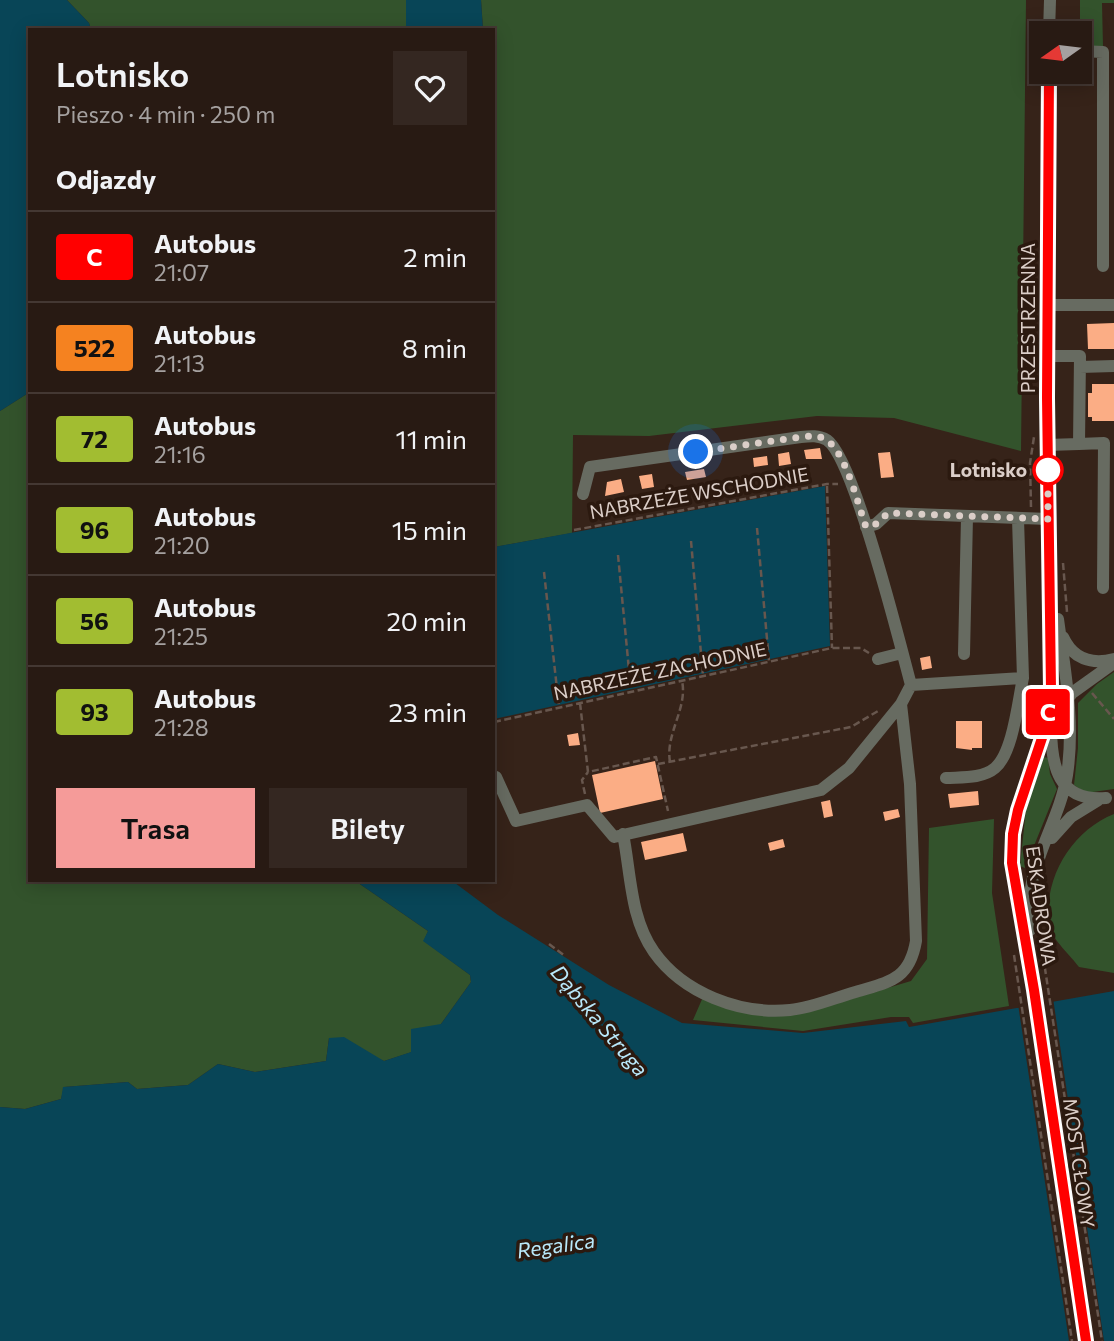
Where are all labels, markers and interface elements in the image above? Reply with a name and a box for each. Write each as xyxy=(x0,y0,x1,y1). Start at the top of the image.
north arrow xyxy=(1029,21,1092,84)
map controls xyxy=(1029,21,1092,84)
button: heart xyxy=(393,51,467,125)
text: Lotnisko xyxy=(56,53,189,94)
text: Pieszo · 4 min · 250 m xyxy=(56,100,275,128)
text: Odjazdy xyxy=(56,163,156,194)
text: Autobus xyxy=(154,227,256,258)
text: 2 min xyxy=(403,241,467,272)
text: C xyxy=(86,242,103,271)
street label: PRZESTRZENNA xyxy=(1016,243,1039,393)
text: 21:07 xyxy=(154,258,209,286)
text: Autobus xyxy=(154,318,256,349)
text: 8 min xyxy=(402,332,467,363)
text: 522 xyxy=(74,333,115,362)
text: 21:13 xyxy=(154,349,205,377)
text: Autobus xyxy=(154,409,256,440)
text: 11 min xyxy=(396,423,467,454)
text: 72 xyxy=(81,424,108,453)
your location xyxy=(678,434,713,469)
text: 21:16 xyxy=(154,440,206,468)
marker: Lotnisko xyxy=(1033,455,1063,485)
place label: Lotnisko xyxy=(950,458,1027,481)
street label: NABRZEŻE WSCHODNIE xyxy=(588,462,810,523)
text: Autobus xyxy=(154,500,256,531)
text: 15 min xyxy=(392,514,467,545)
text: 96 xyxy=(80,515,109,544)
text: 21:20 xyxy=(154,531,210,559)
text: Autobus xyxy=(154,591,256,622)
text: 20 min xyxy=(386,605,467,636)
text: 56 xyxy=(80,606,109,635)
text: 21:25 xyxy=(154,622,208,650)
street label: NABRZEŻE ZACHODNIE xyxy=(551,637,768,704)
text: Autobus xyxy=(154,682,256,713)
line badge: C xyxy=(1025,689,1071,735)
text: 23 min xyxy=(389,696,467,727)
text: 93 xyxy=(80,697,109,726)
text: C xyxy=(1040,697,1056,726)
text: 21:28 xyxy=(154,713,209,741)
button: Trasa xyxy=(56,788,255,868)
button: Bilety xyxy=(269,788,467,868)
street label: ESKADROWA xyxy=(1022,844,1061,967)
water label: Dąbska Struga xyxy=(546,959,654,1081)
street label: MOST CŁOWY xyxy=(1059,1097,1100,1229)
water label: Regalica xyxy=(515,1227,597,1262)

